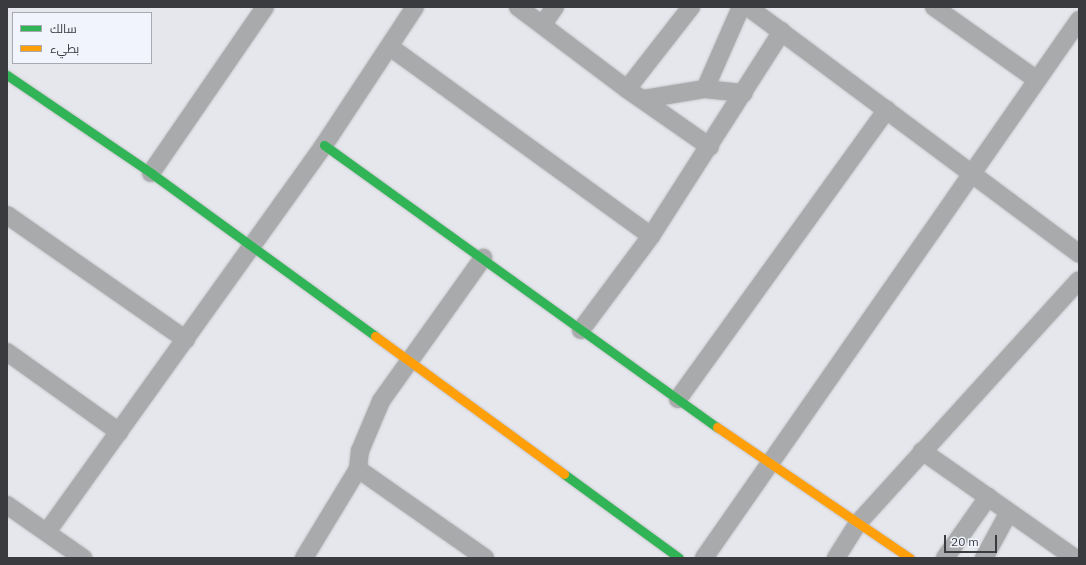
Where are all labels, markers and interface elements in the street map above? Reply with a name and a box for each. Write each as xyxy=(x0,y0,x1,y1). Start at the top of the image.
legend xyxy=(12,12,152,64)
text: سالك xyxy=(50,21,77,36)
text: بطيء xyxy=(50,41,79,56)
scale bar xyxy=(946,527,999,553)
text: 20 m xyxy=(951,534,979,549)

